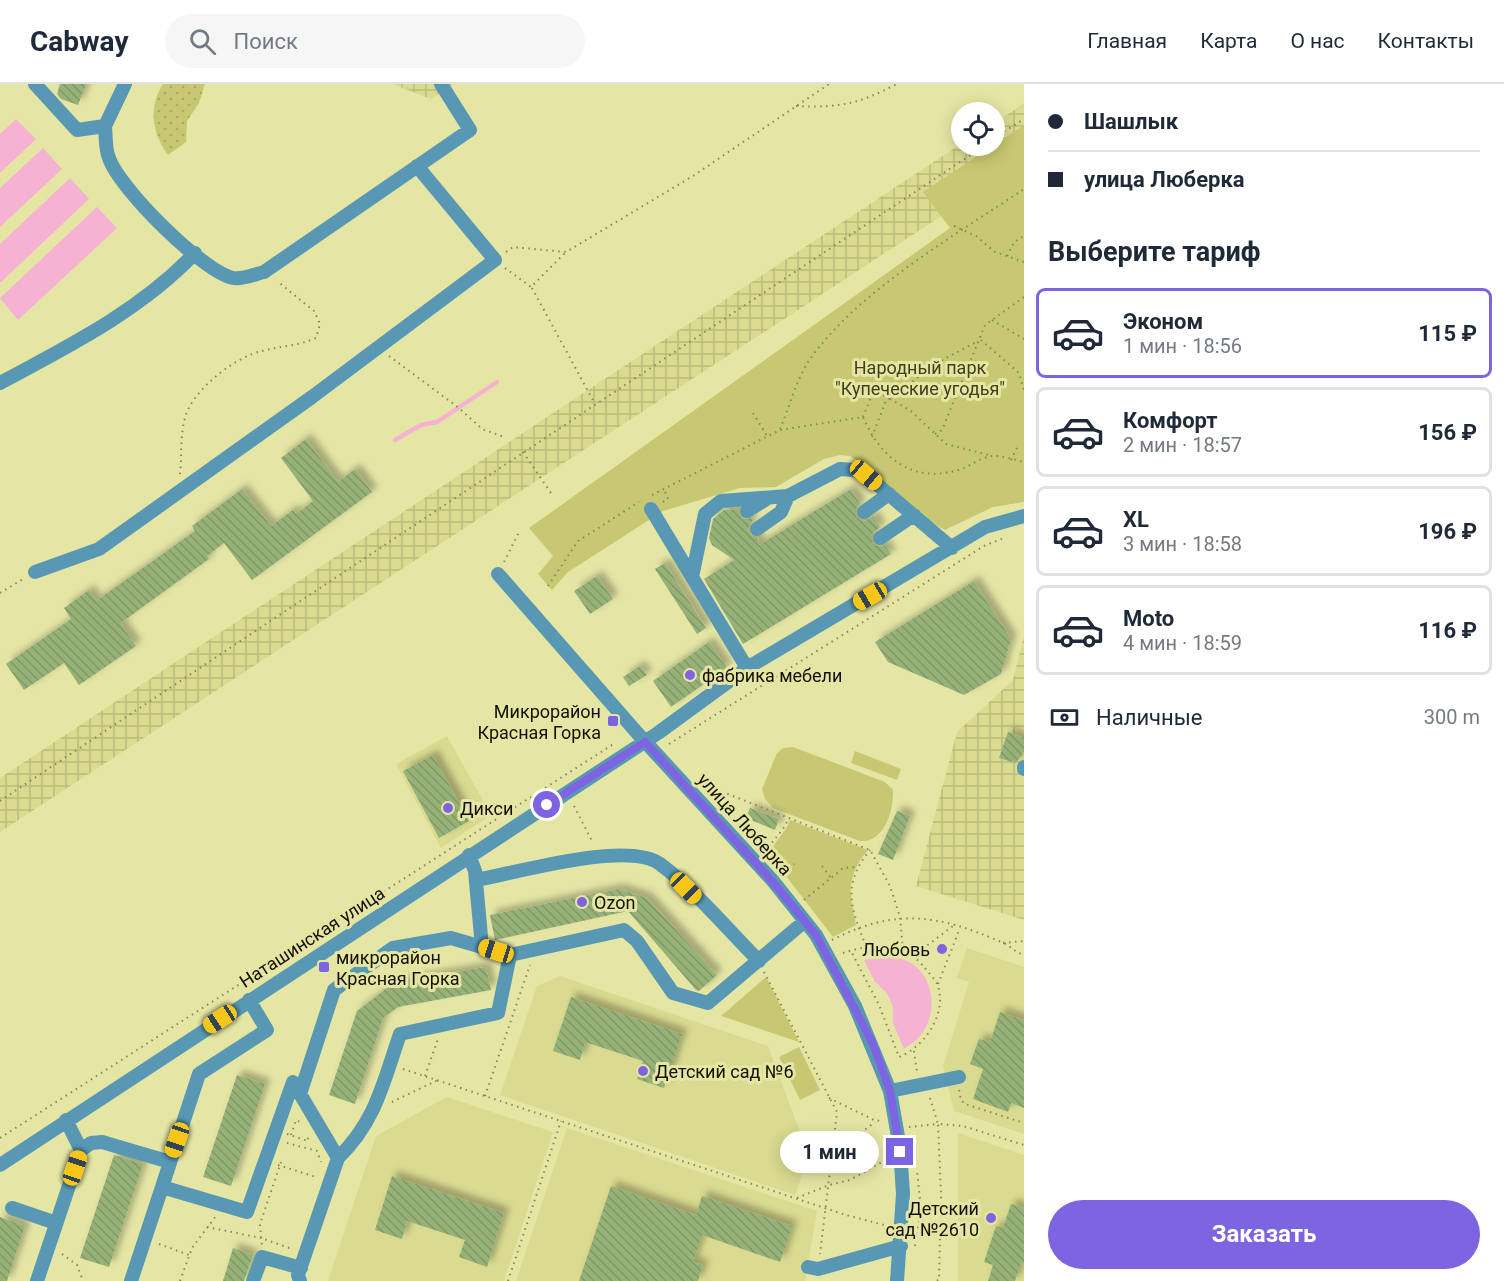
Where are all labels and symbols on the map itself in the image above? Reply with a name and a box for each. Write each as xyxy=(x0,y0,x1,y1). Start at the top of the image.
park label: Народный парк "Купеческие угодья" xyxy=(835,357,1005,399)
car xyxy=(846,457,886,493)
car xyxy=(850,579,890,613)
place label: фабрика мебели xyxy=(702,665,842,686)
marker: фабрика мебели xyxy=(683,668,697,682)
place label: Микрорайон Красная Горка xyxy=(478,701,601,743)
marker: Микрорайон Красная Горка xyxy=(606,714,620,728)
street label: улица Люберка xyxy=(694,769,796,879)
route start xyxy=(533,791,560,818)
place label: Дикси xyxy=(460,798,513,819)
marker: Дикси xyxy=(441,801,455,815)
car xyxy=(667,869,705,907)
street label: Наташинская улица xyxy=(235,882,389,992)
place label: Ozon xyxy=(594,892,635,913)
marker: Ozon xyxy=(575,895,589,909)
car xyxy=(476,937,516,965)
place label: Любовь xyxy=(862,939,930,960)
marker: Любовь xyxy=(935,942,949,956)
place label: микрорайон Красная Горка xyxy=(336,947,459,989)
marker: микрорайон Красная Горка xyxy=(317,960,331,974)
car xyxy=(200,1002,240,1036)
place label: Детский сад №6 xyxy=(655,1061,794,1082)
marker: Детский сад №6 xyxy=(636,1064,650,1078)
car xyxy=(163,1120,191,1160)
callout: 1 мин xyxy=(780,1131,879,1173)
route end xyxy=(886,1138,913,1165)
car xyxy=(61,1148,89,1188)
place label: Детский сад №2610 xyxy=(885,1198,979,1240)
marker: Детский сад №2610 xyxy=(984,1211,998,1225)

